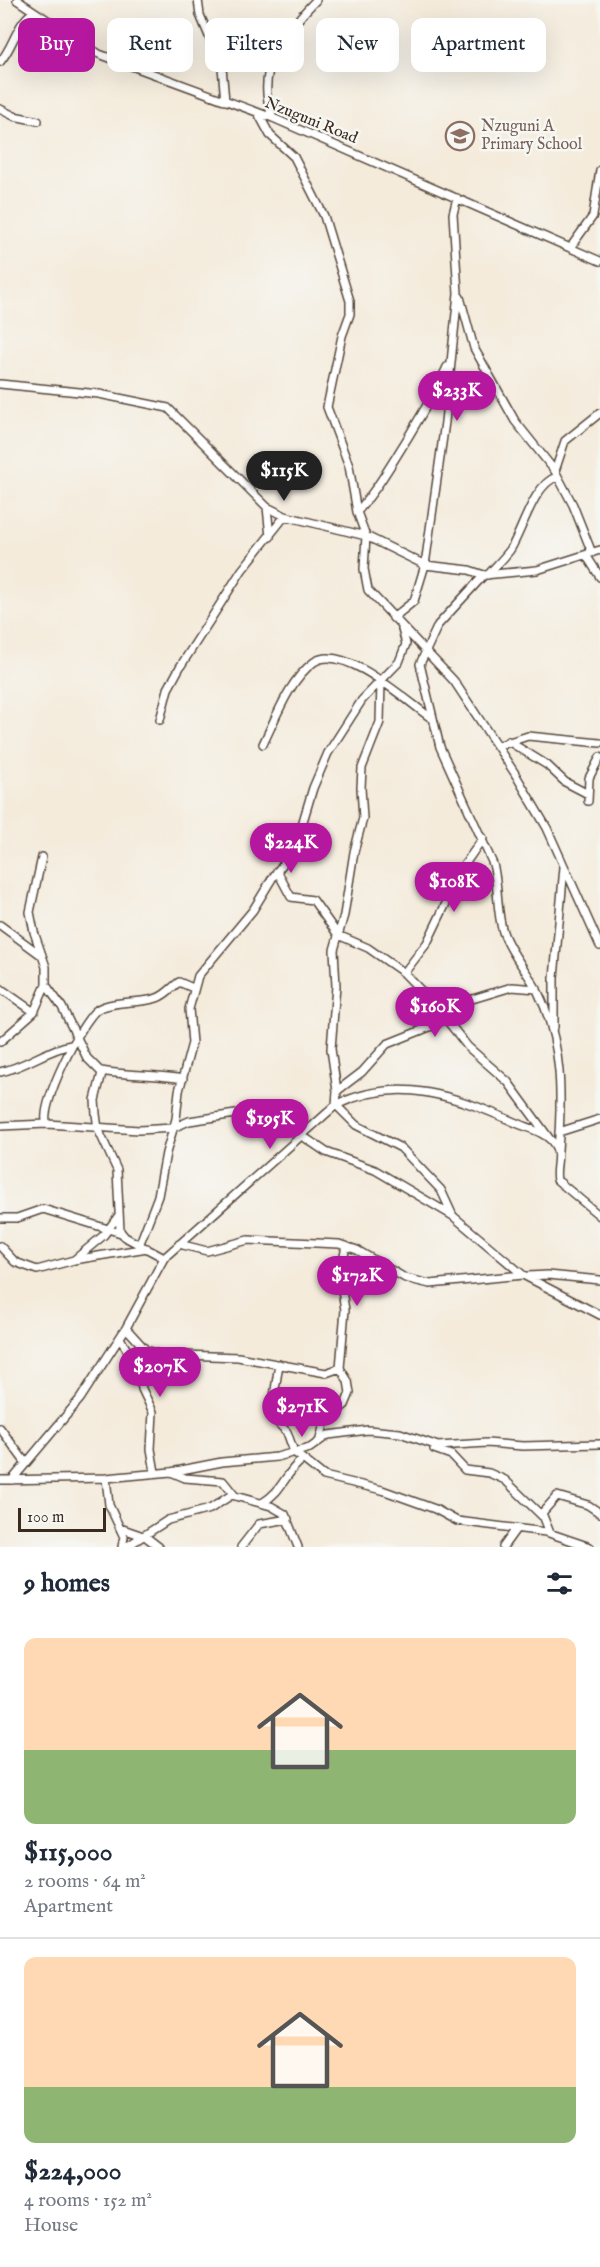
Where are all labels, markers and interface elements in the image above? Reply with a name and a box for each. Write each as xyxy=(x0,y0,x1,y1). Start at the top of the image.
chip: Buy xyxy=(18,18,95,72)
chip: Rent xyxy=(107,18,193,72)
chip: Filters xyxy=(205,18,304,72)
chip: New xyxy=(316,18,399,72)
chip: Apartment xyxy=(411,18,546,72)
street label: Nzuguni Road xyxy=(262,93,361,149)
place label: Nzuguni A Primary School xyxy=(481,117,583,155)
school or university icon: Nzuguni A Primary School xyxy=(444,120,476,152)
pin: $233K xyxy=(415,371,499,422)
text: $233K xyxy=(432,378,482,403)
pin: $115K xyxy=(242,451,326,502)
text: $115K xyxy=(260,458,308,483)
pin: $224K xyxy=(249,823,333,874)
text: $224K xyxy=(264,830,318,855)
pin: $108K xyxy=(412,862,496,913)
text: $108K xyxy=(429,869,479,894)
pin: $160K xyxy=(393,987,477,1038)
text: $160K xyxy=(409,994,461,1019)
pin: $195K xyxy=(228,1099,312,1150)
text: $195K xyxy=(246,1106,294,1131)
pin: $172K xyxy=(315,1256,399,1307)
text: $172K xyxy=(331,1263,383,1288)
pin: $207K xyxy=(118,1347,202,1398)
text: $207K xyxy=(133,1354,187,1379)
pin: $271K xyxy=(260,1387,344,1438)
text: $271K xyxy=(276,1394,328,1419)
scale bar xyxy=(18,1505,106,1532)
text: 100 m xyxy=(27,1508,64,1528)
text: 9 homes xyxy=(24,1567,110,1600)
icon: filters xyxy=(543,1567,576,1600)
icon: home xyxy=(246,1677,354,1785)
text: $115,000 xyxy=(24,1836,112,1869)
text: 2 rooms · 64 m² xyxy=(24,1869,146,1894)
text: Apartment xyxy=(24,1894,113,1919)
icon: home xyxy=(246,1996,354,2104)
text: $224,000 xyxy=(24,2155,121,2188)
text: 4 rooms · 152 m² xyxy=(24,2188,152,2213)
text: House xyxy=(24,2213,78,2238)

